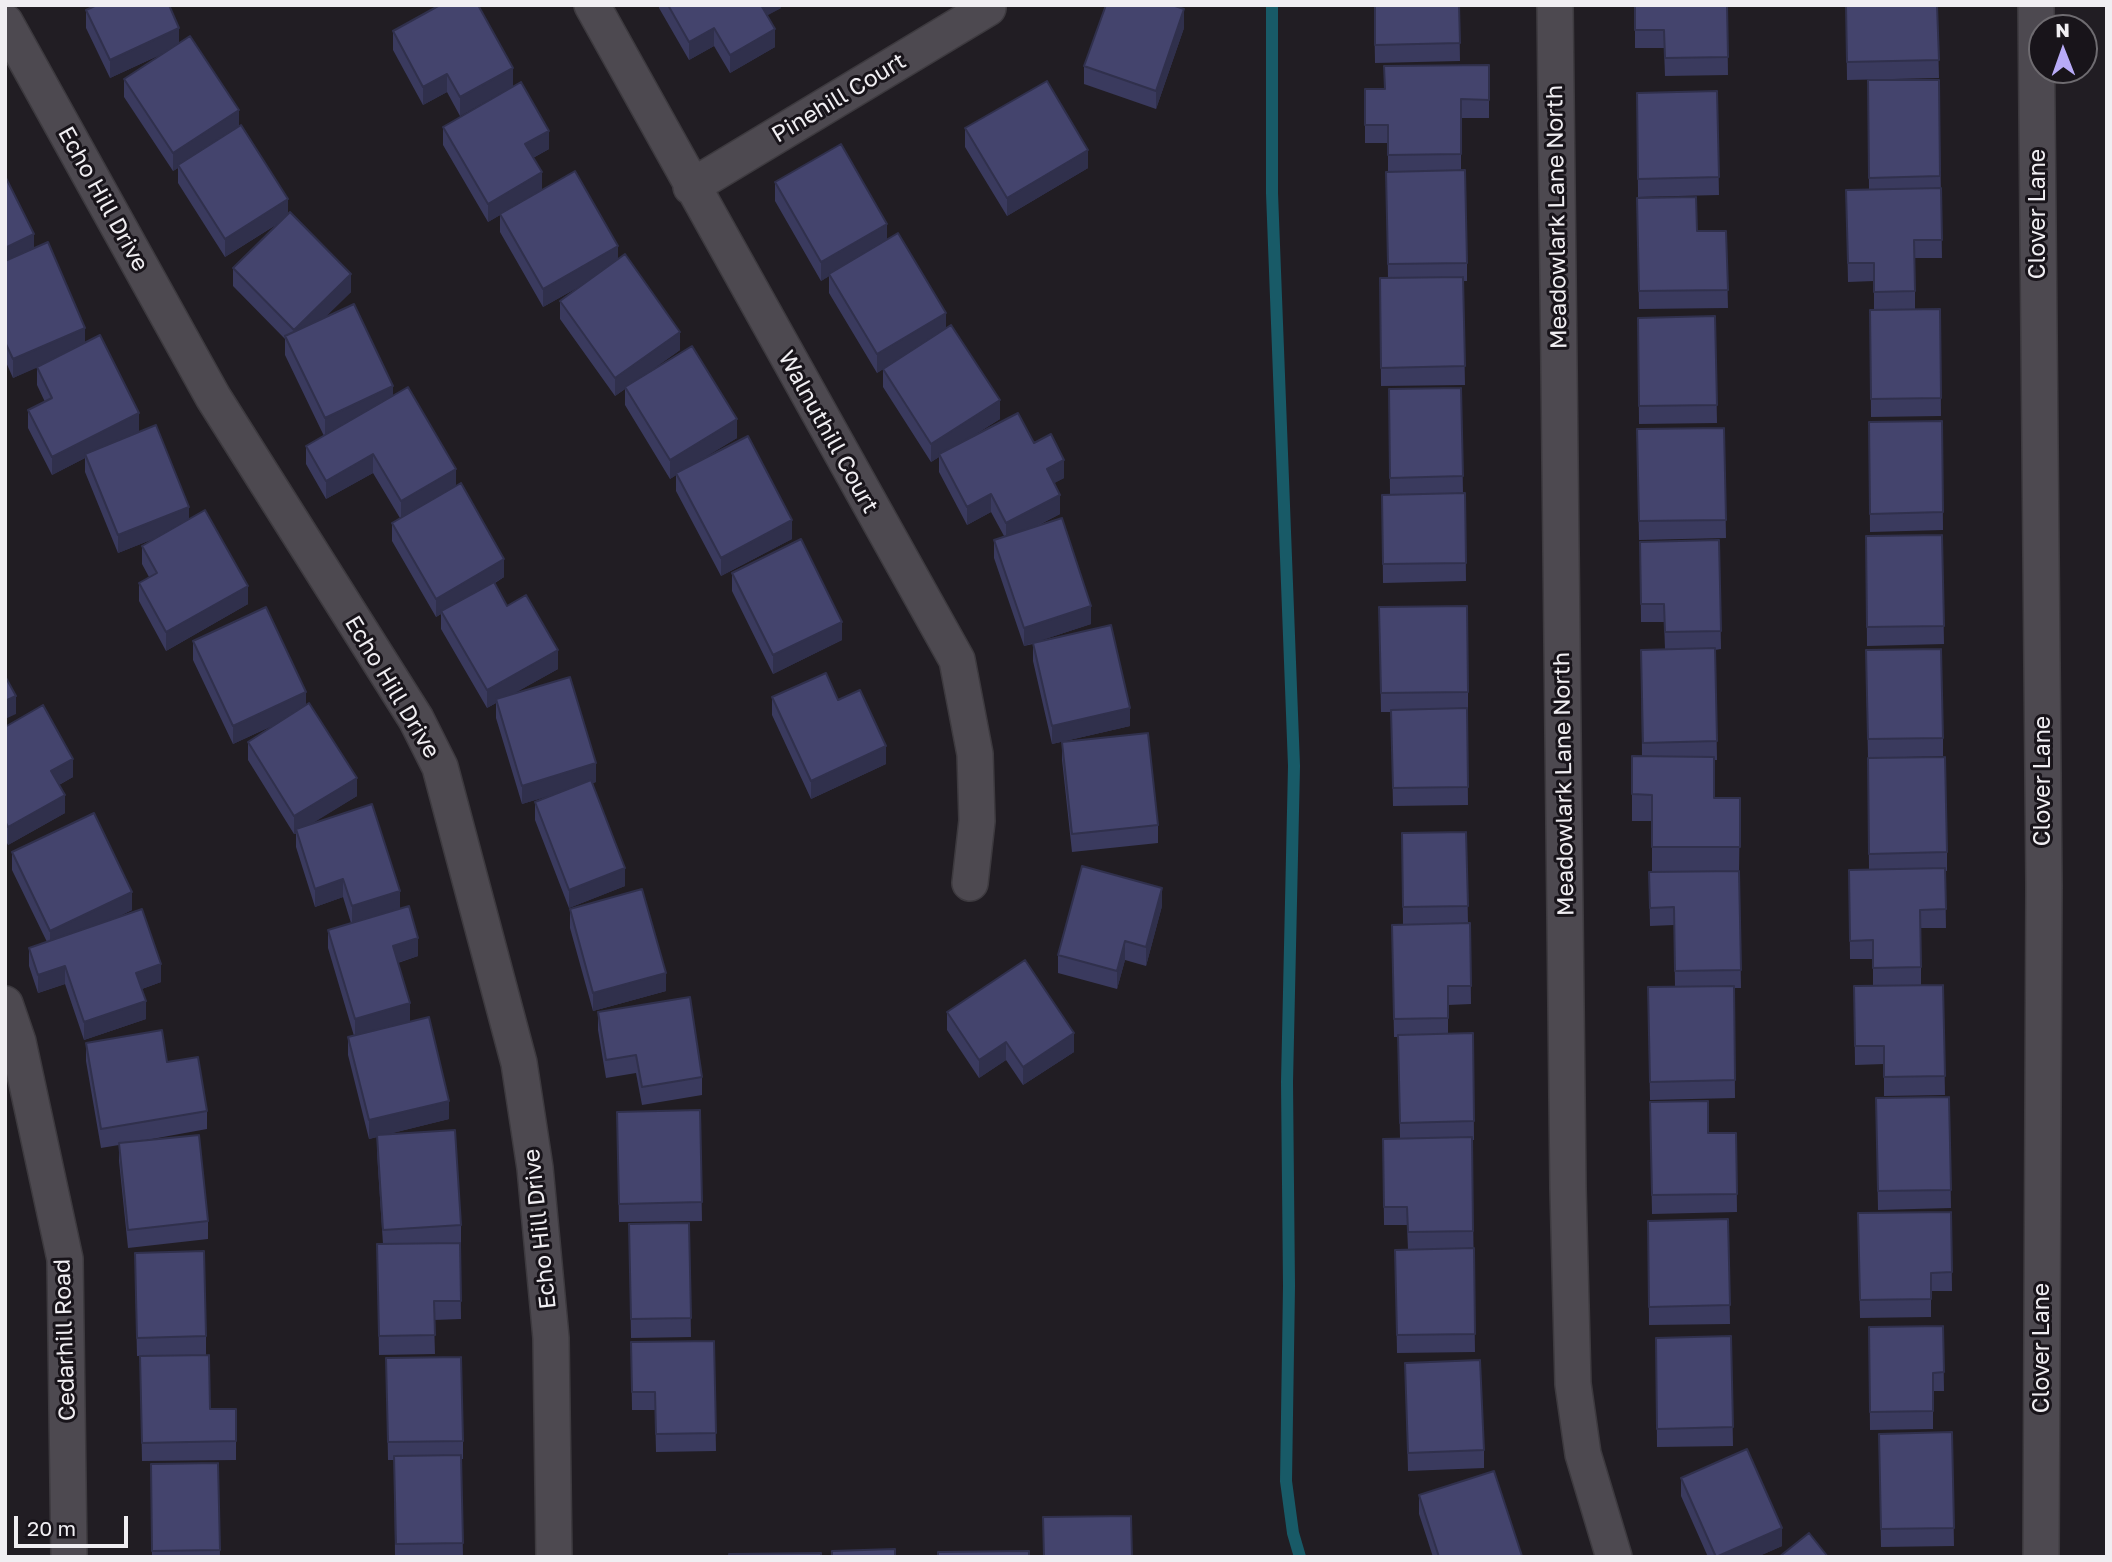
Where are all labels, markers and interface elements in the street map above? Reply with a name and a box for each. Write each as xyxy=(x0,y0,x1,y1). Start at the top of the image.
north arrow xyxy=(2028,14,2098,84)
text: N xyxy=(2055,18,2070,41)
street label: Pinehill Court xyxy=(767,47,911,149)
street label: Meadowlark Lane North xyxy=(1541,85,1573,349)
street label: Echo Hill Drive xyxy=(52,122,154,276)
street label: Clover Lane xyxy=(2024,149,2052,279)
street label: Walnuthill Court xyxy=(772,346,884,518)
street label: Echo Hill Drive xyxy=(339,611,445,763)
street label: Meadowlark Lane North xyxy=(1548,652,1580,916)
street label: Clover Lane xyxy=(2029,716,2057,846)
street label: Echo Hill Drive xyxy=(518,1147,562,1311)
street label: Cedarhill Road xyxy=(48,1258,82,1422)
street label: Clover Lane xyxy=(2028,1283,2056,1413)
scale bar xyxy=(18,1502,131,1546)
text: 20 m xyxy=(27,1515,76,1541)

